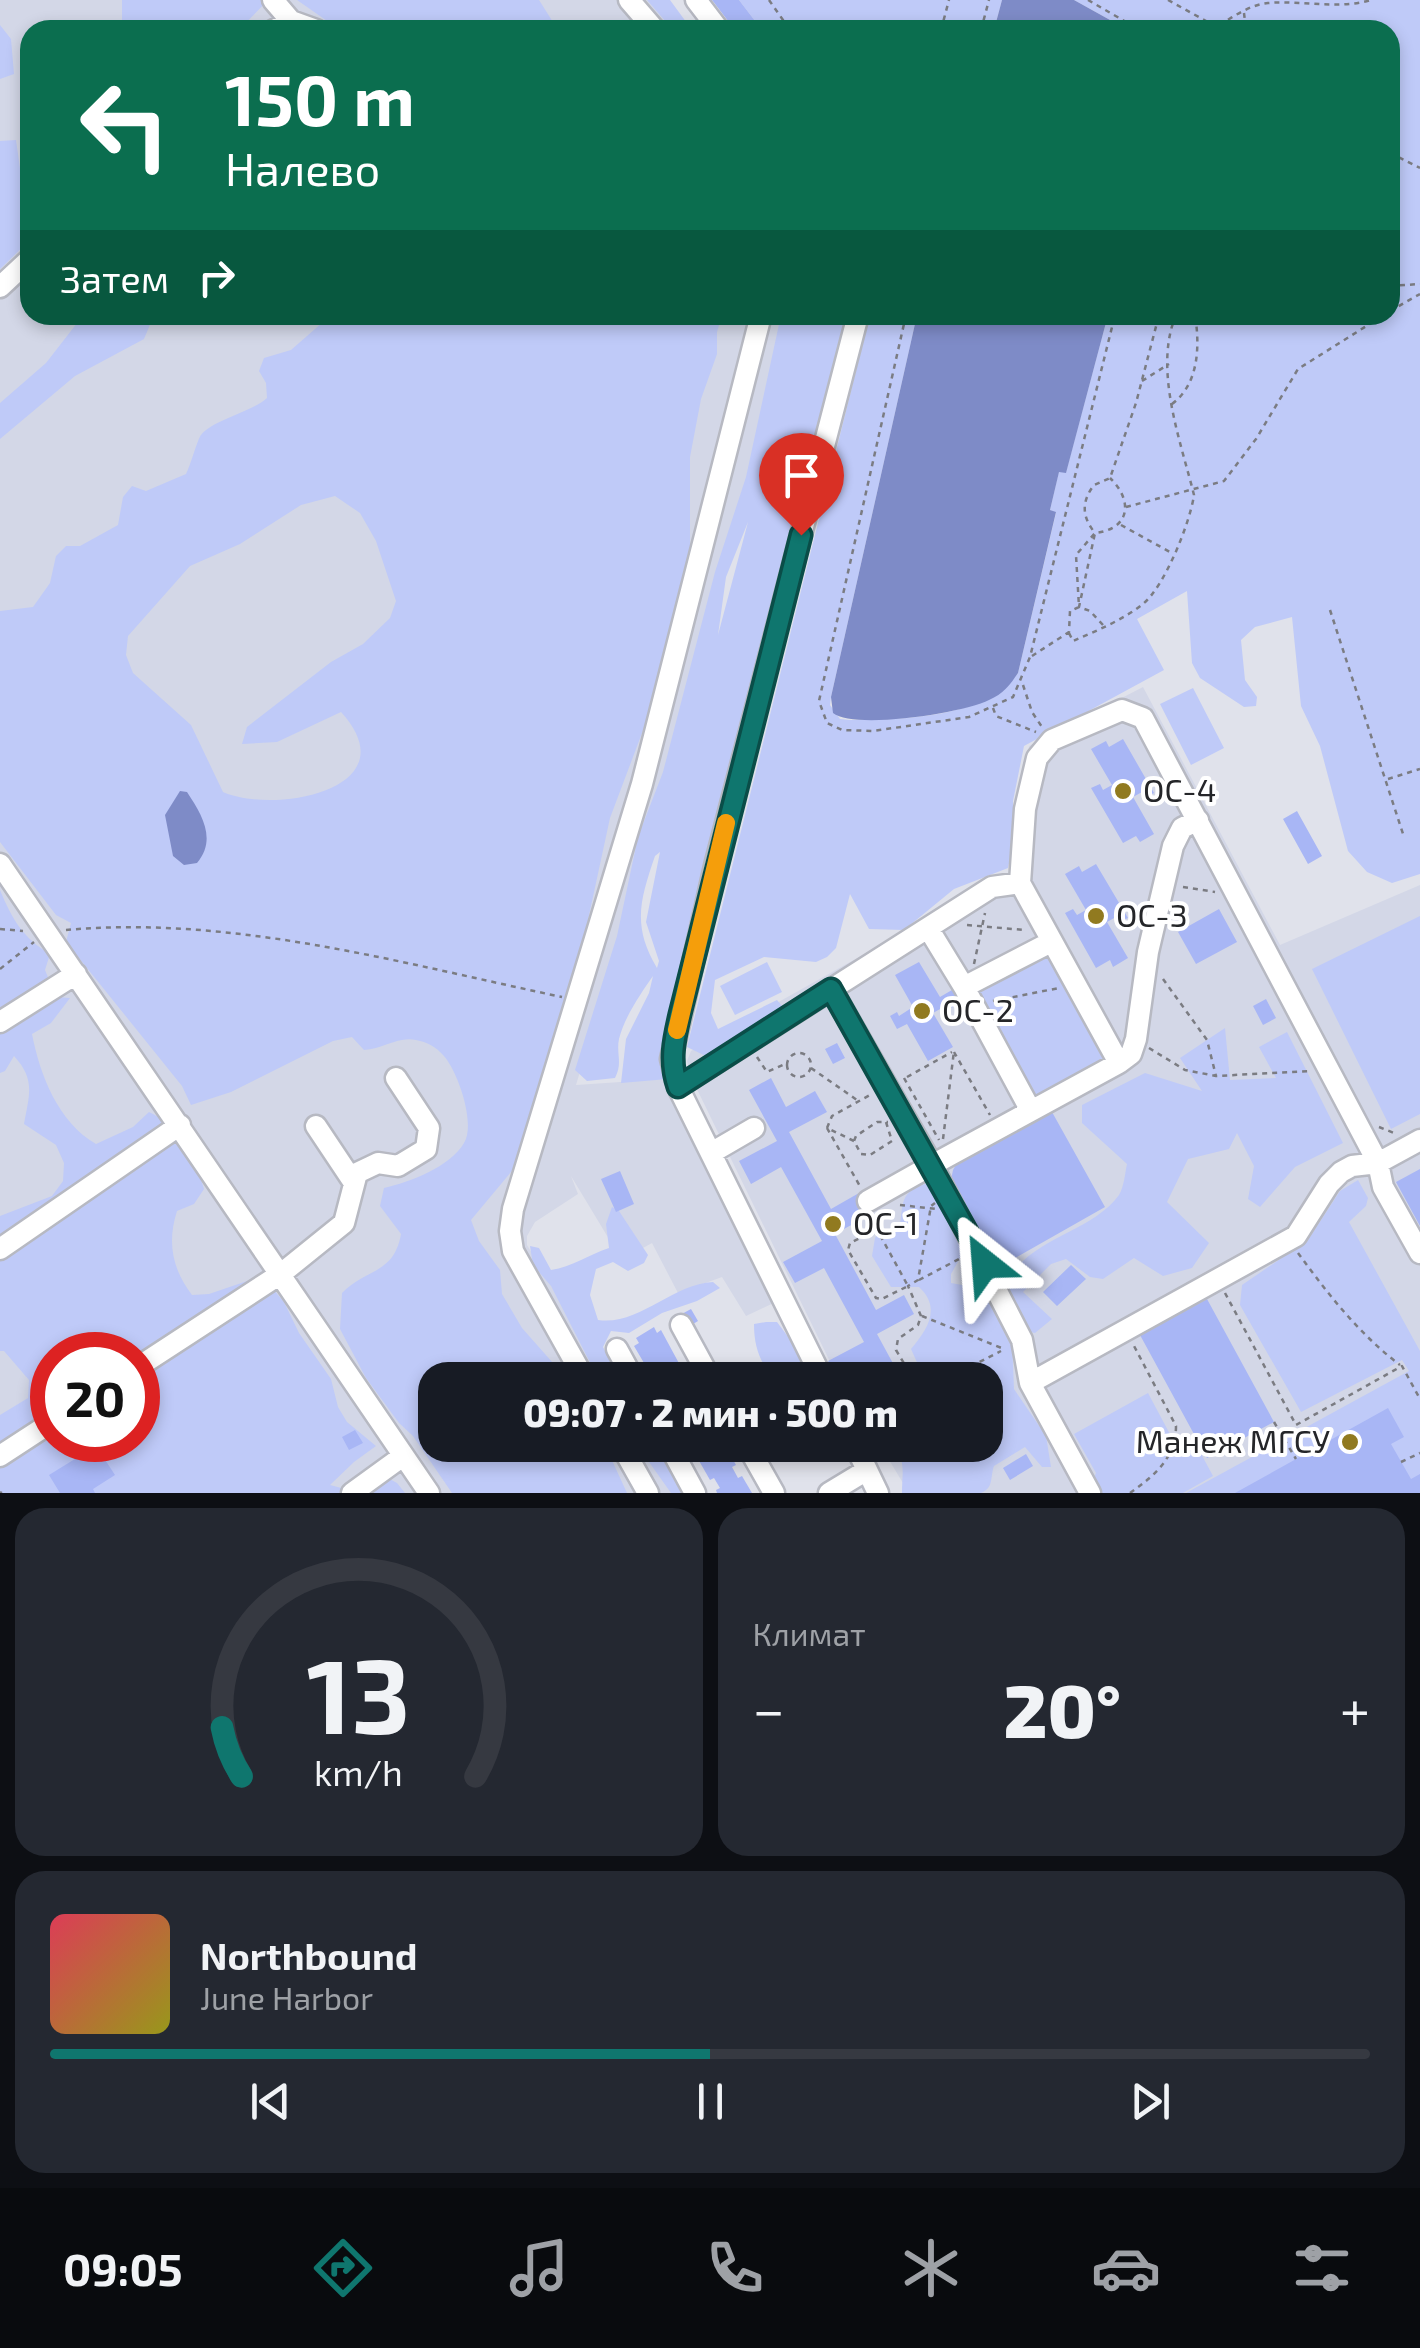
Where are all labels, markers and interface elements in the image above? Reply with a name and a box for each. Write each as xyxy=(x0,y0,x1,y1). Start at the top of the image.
text: 150 m xyxy=(225,56,415,140)
icon: left xyxy=(60,60,190,190)
text: Налево xyxy=(225,141,380,195)
icon: right xyxy=(189,250,244,305)
text: Затем xyxy=(60,255,169,301)
pin xyxy=(759,433,844,536)
icon: arrive xyxy=(774,448,829,503)
place label: ОС-4 xyxy=(1143,770,1216,808)
marker: ОС-4 xyxy=(1112,780,1134,802)
place label: ОС-3 xyxy=(1116,895,1187,933)
marker: ОС-3 xyxy=(1085,905,1107,927)
place label: ОС-2 xyxy=(942,990,1014,1028)
marker: ОС-2 xyxy=(911,1000,933,1022)
place label: ОС-1 xyxy=(853,1203,918,1241)
position arrow xyxy=(933,1212,1037,1316)
marker: ОС-1 xyxy=(822,1213,844,1235)
speed limit sign: 20 xyxy=(30,1332,160,1462)
text: 09:07 · 2 мин · 500 m xyxy=(523,1389,898,1435)
place label: Манеж МГСУ xyxy=(1136,1421,1330,1459)
marker: Манеж МГСУ xyxy=(1339,1431,1361,1453)
text: Климат xyxy=(753,1614,866,1652)
text: 13 xyxy=(307,1630,411,1755)
text: 20° xyxy=(1003,1663,1121,1753)
text: − xyxy=(753,1675,785,1741)
text: + xyxy=(1340,1675,1370,1741)
text: km/h xyxy=(314,1750,403,1793)
text: Northbound xyxy=(200,1932,418,1978)
text: June Harbor xyxy=(200,1978,373,2016)
icon: previous xyxy=(243,2074,298,2129)
icon: pause xyxy=(683,2074,738,2129)
icon: next xyxy=(1123,2074,1178,2129)
icon: directions xyxy=(308,2233,378,2303)
icon: music xyxy=(504,2233,574,2303)
icon: phone xyxy=(700,2233,770,2303)
icon: climate xyxy=(896,2233,966,2303)
icon: car xyxy=(1091,2233,1161,2303)
icon: filters xyxy=(1287,2233,1357,2303)
text: 09:05 xyxy=(63,2241,183,2295)

